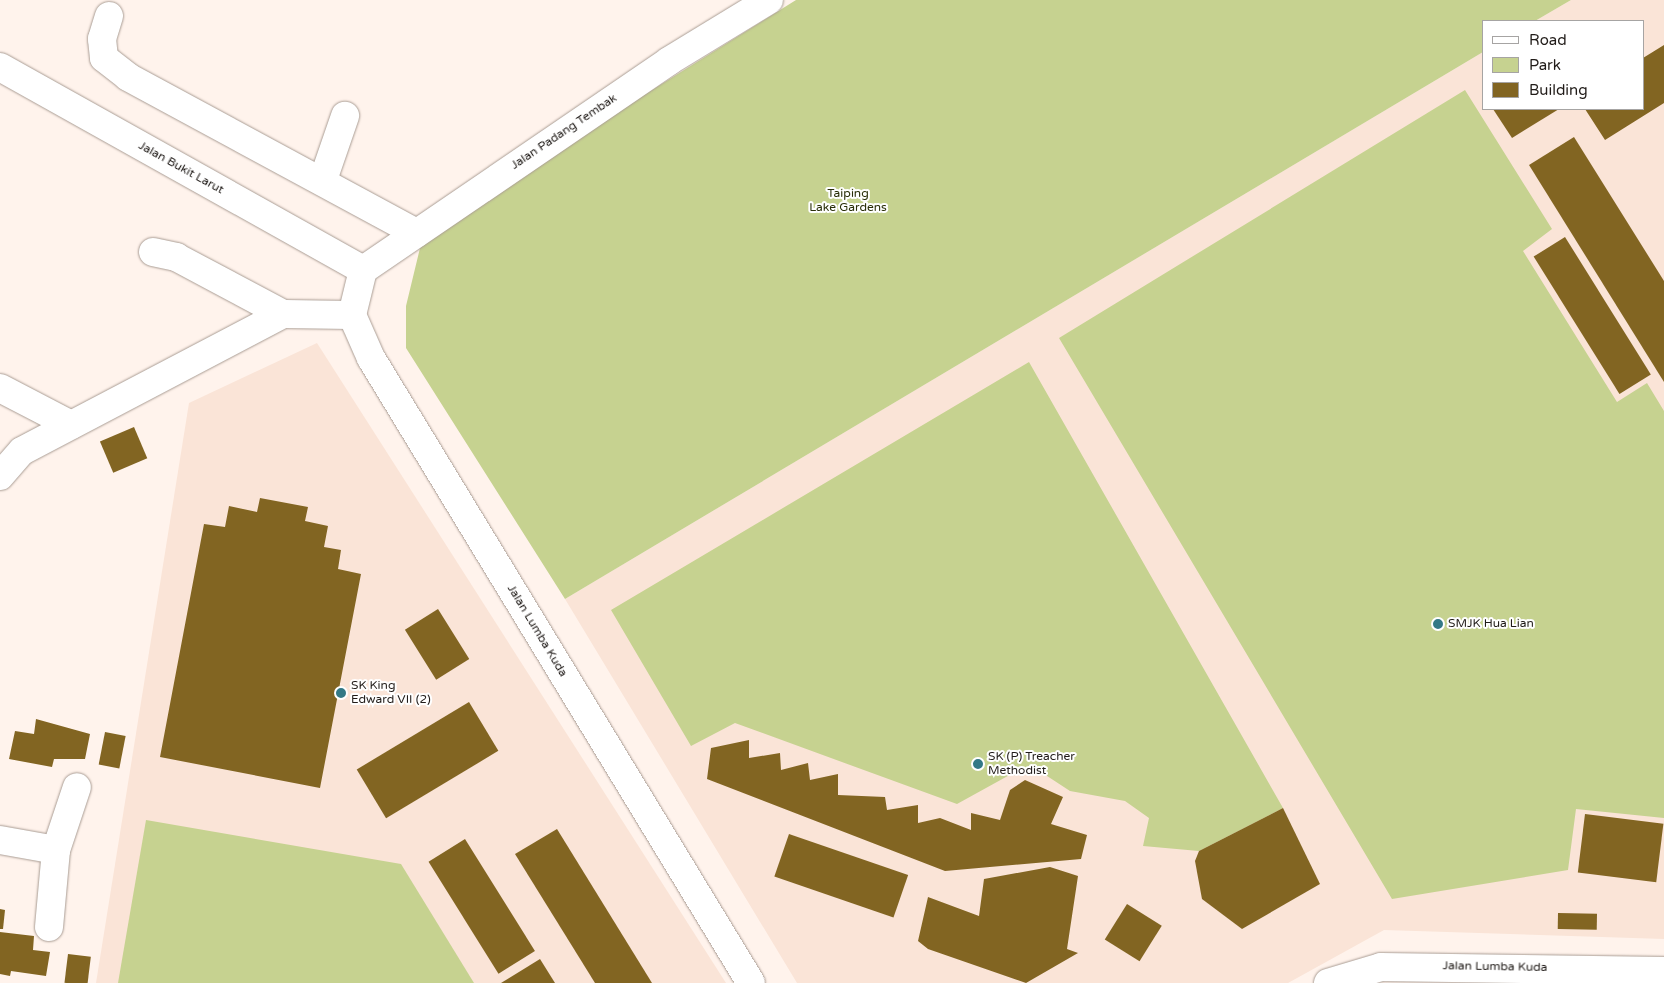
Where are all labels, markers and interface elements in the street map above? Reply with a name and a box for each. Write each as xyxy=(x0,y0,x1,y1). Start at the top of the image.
legend xyxy=(1482,20,1644,110)
text: Road xyxy=(1529,31,1567,49)
text: Park xyxy=(1529,56,1561,74)
text: Building xyxy=(1529,81,1588,99)
street label: Jalan Padang Tembak xyxy=(508,91,620,173)
street label: Jalan Bukit Larut xyxy=(136,139,226,197)
park label: Taiping Lake Gardens xyxy=(809,187,887,215)
street label: Jalan Lumba Kuda xyxy=(504,582,570,680)
place label: SMJK Hua Lian xyxy=(1448,617,1534,631)
marker: SMJK Hua Lian xyxy=(1432,618,1444,630)
place label: SK King Edward VII (2) xyxy=(351,679,431,707)
marker: SK King Edward VII (2) xyxy=(335,687,347,699)
place label: SK (P) Treacher Methodist xyxy=(988,750,1075,778)
marker: SK (P) Treacher Methodist xyxy=(972,758,984,770)
street label: Jalan Lumba Kuda xyxy=(1442,959,1548,975)

